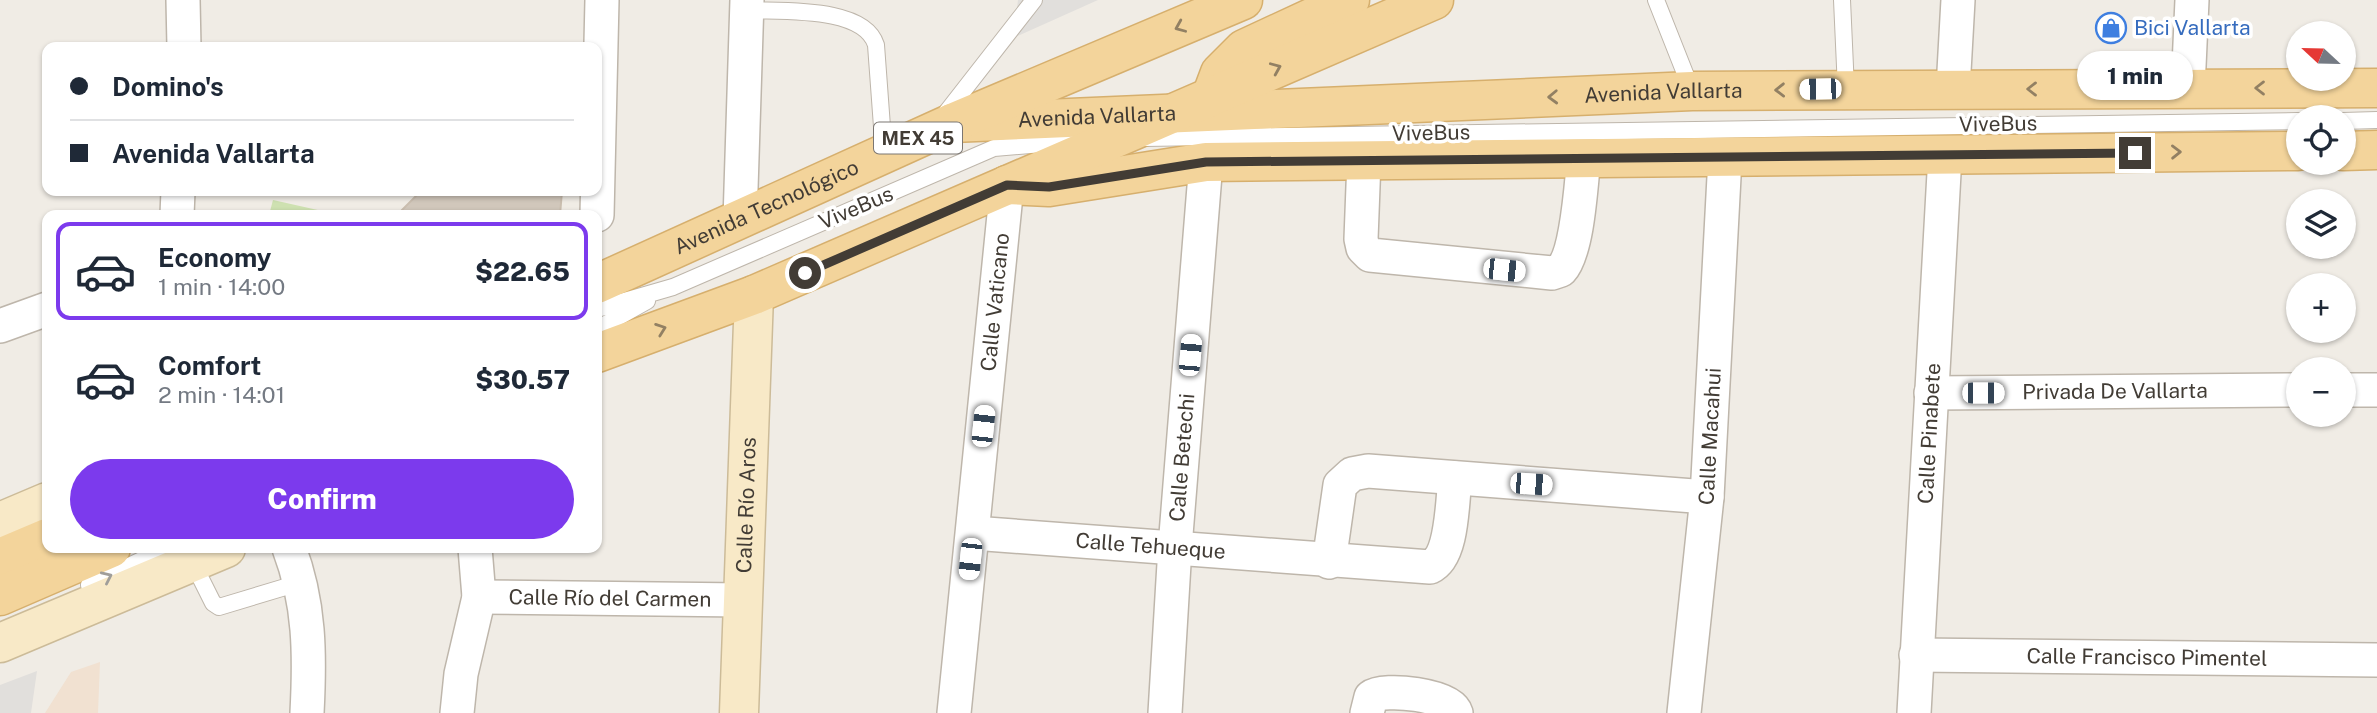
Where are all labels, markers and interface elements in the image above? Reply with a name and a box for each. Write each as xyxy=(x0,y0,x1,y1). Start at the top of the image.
shop icon: Bici Vallarta xyxy=(2094,11,2128,45)
place label: Bici Vallarta xyxy=(2134,15,2251,40)
one-way arrow xyxy=(1175,18,1187,32)
north arrow xyxy=(2286,21,2356,91)
map controls xyxy=(2286,21,2356,427)
callout: 1 min xyxy=(2077,52,2193,100)
one-way arrow xyxy=(1269,62,1281,76)
text: 1 min xyxy=(2107,62,2163,89)
text: Domino's xyxy=(112,71,224,102)
street label: Avenida Vallarta xyxy=(1584,78,1743,108)
car xyxy=(1799,78,1842,100)
one-way arrow xyxy=(2254,80,2265,96)
one-way arrow xyxy=(2027,81,2037,97)
one-way arrow xyxy=(1775,82,1785,98)
one-way arrow xyxy=(1547,89,1558,104)
street label: Avenida Vallarta xyxy=(1017,100,1177,132)
button: locate xyxy=(2286,105,2356,175)
street label: ViveBus xyxy=(1959,110,2037,137)
street label: ViveBus xyxy=(1392,119,1470,146)
road number: MEX 45 xyxy=(874,122,962,154)
route end xyxy=(2119,137,2151,169)
text: Avenida Vallarta xyxy=(112,138,315,169)
one-way arrow xyxy=(2171,145,2182,160)
street label: Avenida Tecnológico xyxy=(670,154,862,259)
street label: ViveBus xyxy=(815,181,897,234)
button: layers xyxy=(2286,189,2356,259)
street label: Calle Vaticano xyxy=(975,232,1014,372)
icon: car xyxy=(74,240,137,303)
text: Economy xyxy=(158,242,271,273)
text: $22.65 xyxy=(475,256,570,287)
route start xyxy=(789,257,821,289)
car xyxy=(1483,257,1526,283)
text: 1 min · 14:00 xyxy=(158,273,285,300)
button: + xyxy=(2286,273,2356,343)
one-way arrow xyxy=(654,324,666,338)
car xyxy=(1178,333,1203,377)
icon: car xyxy=(74,348,137,411)
text: Comfort xyxy=(158,350,261,381)
button: − xyxy=(2286,357,2356,427)
street label: Calle Pinabete xyxy=(1913,362,1945,504)
text: $30.57 xyxy=(475,364,570,395)
street label: Calle Macahui xyxy=(1693,367,1726,506)
street label: Privada De Vallarta xyxy=(2022,378,2208,404)
text: 2 min · 14:01 xyxy=(158,381,285,408)
car xyxy=(1963,383,2005,404)
street label: Calle Betechi xyxy=(1164,392,1199,523)
car xyxy=(971,404,996,448)
street label: Calle Río Aros xyxy=(731,437,761,574)
button: Confirm xyxy=(70,459,574,539)
car xyxy=(1510,472,1553,496)
street label: Calle Tehueque xyxy=(1075,528,1227,564)
car xyxy=(958,537,983,581)
one-way arrow xyxy=(100,571,113,585)
street label: Calle Río del Carmen xyxy=(508,584,712,612)
street label: Calle Francisco Pimentel xyxy=(2026,643,2268,671)

